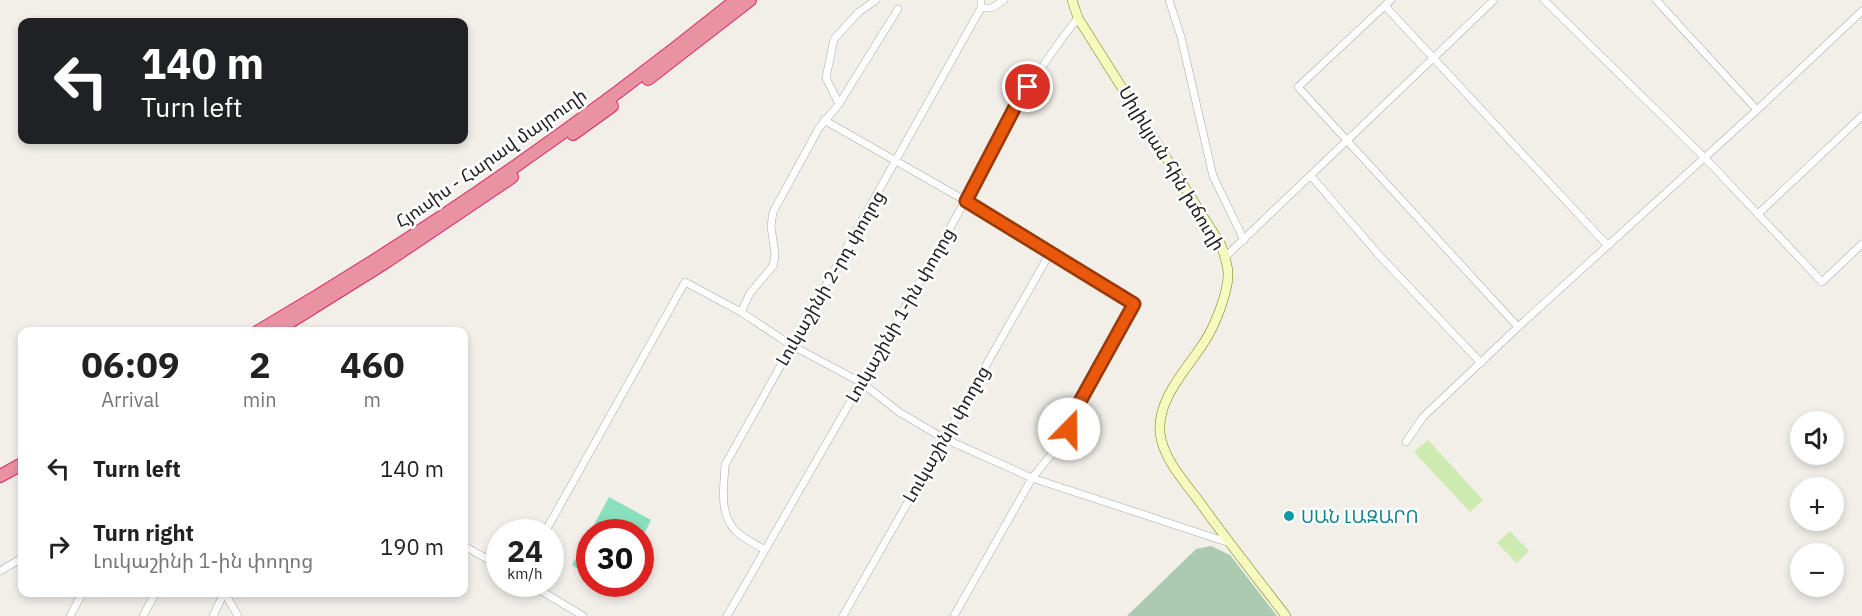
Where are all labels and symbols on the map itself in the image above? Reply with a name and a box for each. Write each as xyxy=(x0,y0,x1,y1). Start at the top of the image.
pin xyxy=(1002,61,1053,112)
street label: Սիլիկյան հին խճուղի xyxy=(1114,82,1230,254)
street label: Հյուսիս - Հարավ մայրուղի xyxy=(391,83,591,233)
street label: Լուկաշինի 2-րդ փողոց xyxy=(770,186,890,370)
street label: Լուկաշինի 1-ին փողոց xyxy=(841,223,959,407)
street label: Լուկաշինի փողոց xyxy=(897,361,995,507)
position arrow xyxy=(1037,397,1101,461)
place label: ՍԱՆ ԼԱԶԱՐՈ xyxy=(1301,505,1419,528)
marker: ՍԱՆ ԼԱԶԱՐՈ xyxy=(1282,509,1296,523)
speed limit sign: 30 xyxy=(576,519,654,597)

